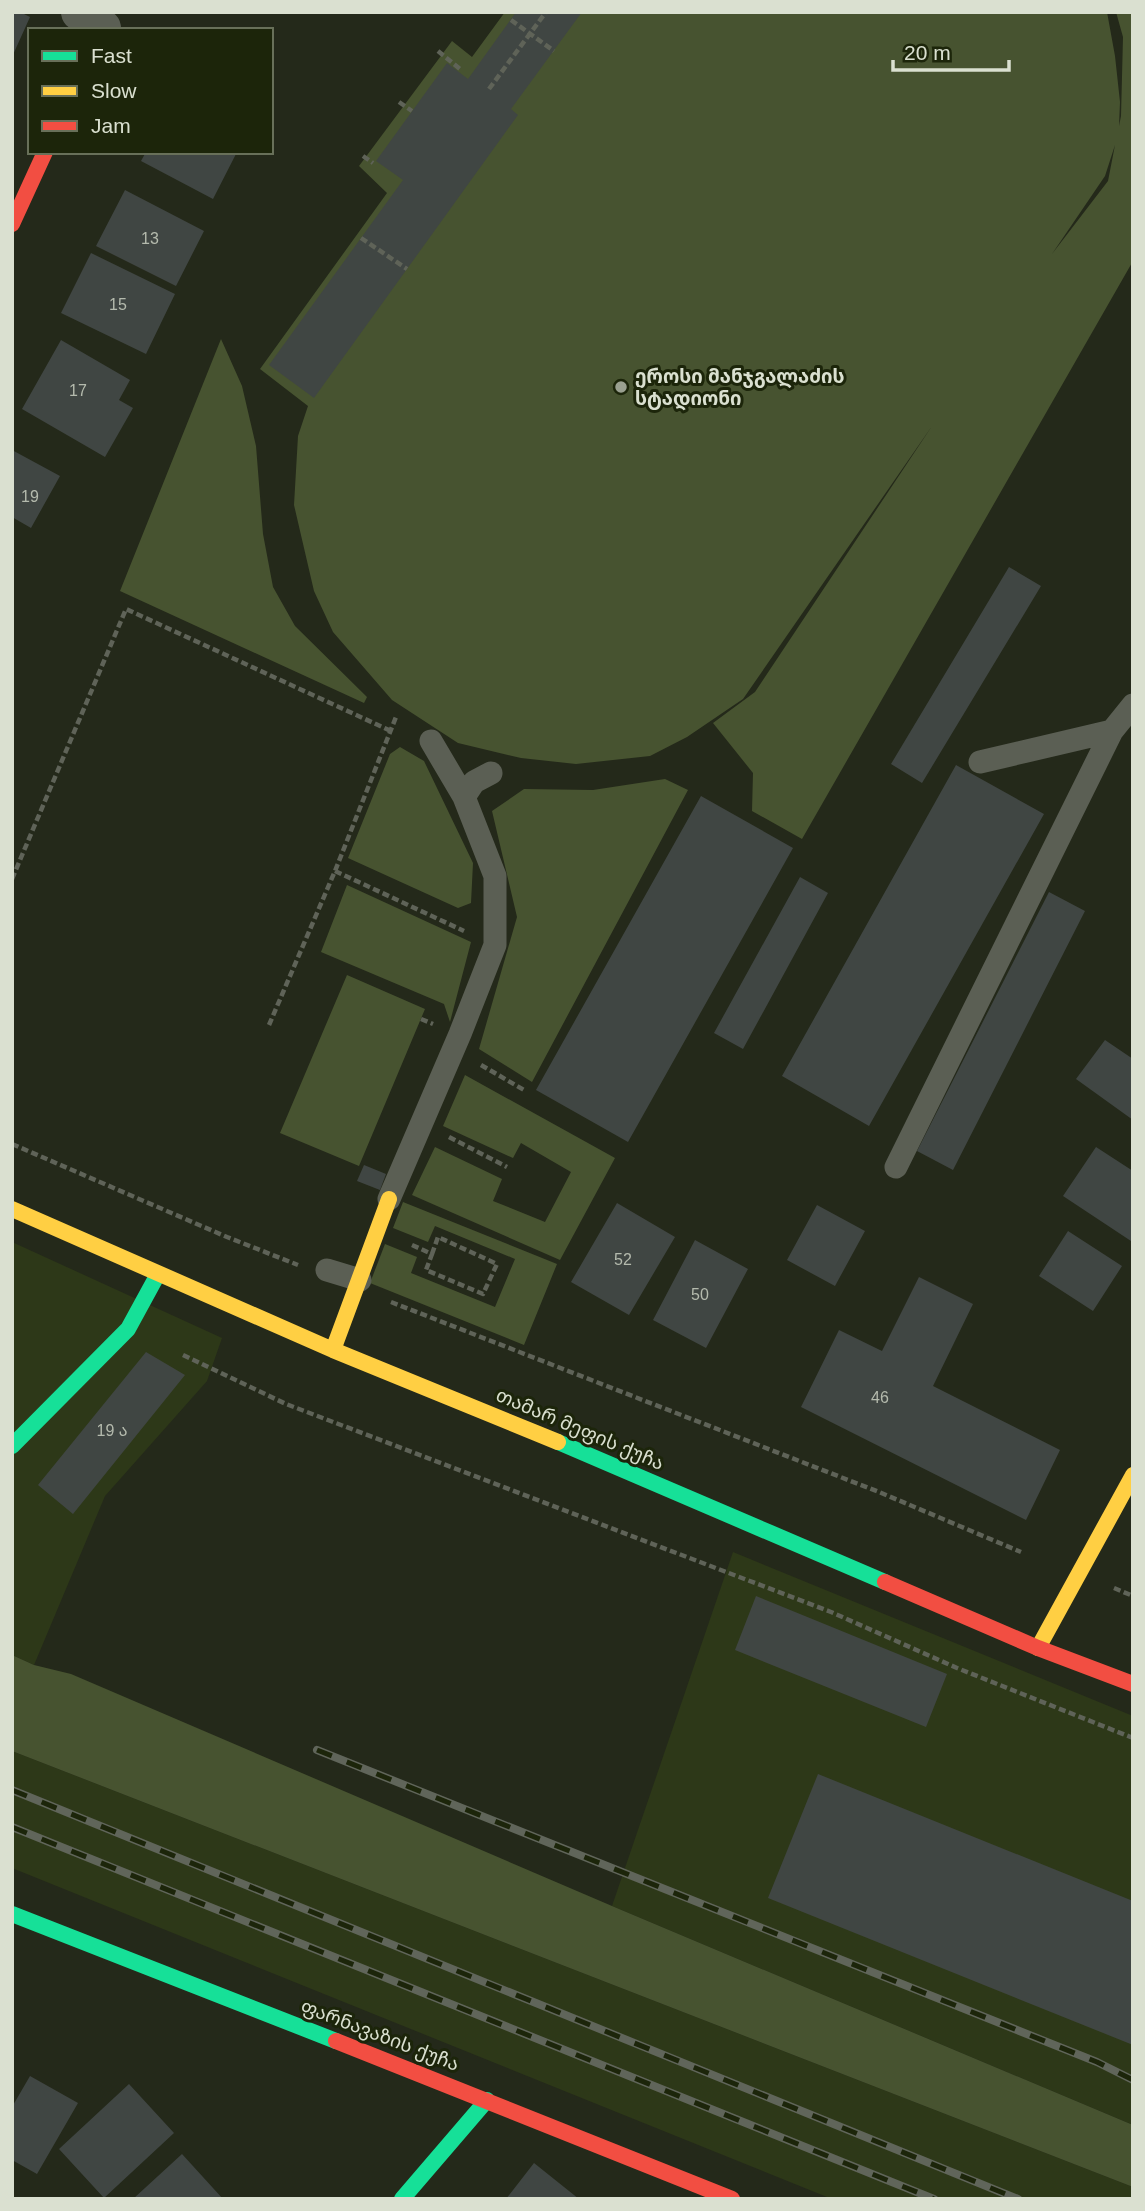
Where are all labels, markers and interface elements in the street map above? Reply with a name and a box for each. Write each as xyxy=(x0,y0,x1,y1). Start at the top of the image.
legend xyxy=(28,28,273,154)
scale bar xyxy=(893,28,1009,72)
text: 20 m xyxy=(904,41,951,64)
text: Fast xyxy=(91,44,132,67)
text: Slow xyxy=(91,79,137,102)
text: Jam xyxy=(91,114,131,137)
house number: 13 xyxy=(141,230,159,247)
house number: 15 xyxy=(109,296,127,313)
place label: ეროსი მანჯგალაძის სტადიონი xyxy=(635,366,844,411)
marker: ეროსი მანჯგალაძის სტადიონი xyxy=(613,379,629,395)
house number: 17 xyxy=(69,382,87,399)
house number: 19 xyxy=(21,488,39,505)
house number: 52 xyxy=(614,1251,632,1268)
house number: 50 xyxy=(691,1286,709,1303)
street label: თამარ მეფის ქუჩა xyxy=(493,1384,667,1475)
house number: 46 xyxy=(871,1389,889,1406)
house number: 19 ა xyxy=(96,1422,128,1439)
street label: ფარნავაზის ქუჩა xyxy=(298,1995,462,2076)

